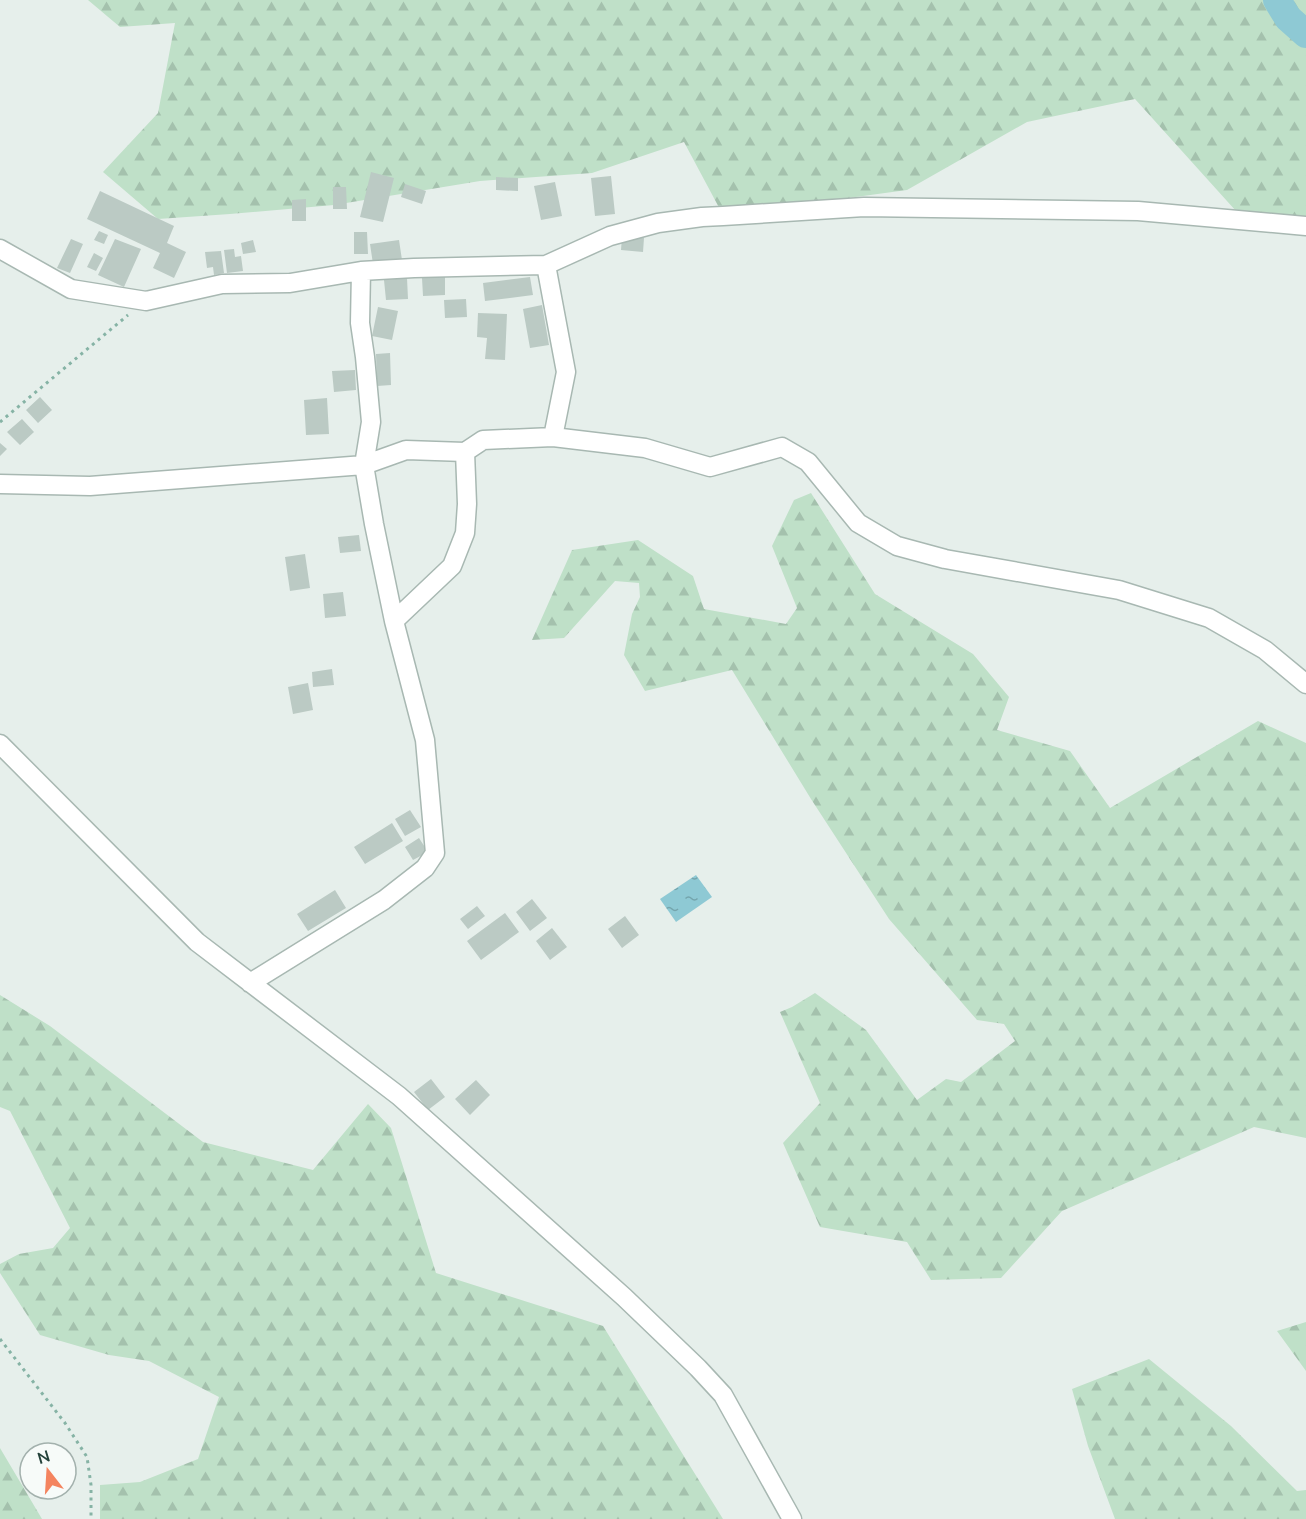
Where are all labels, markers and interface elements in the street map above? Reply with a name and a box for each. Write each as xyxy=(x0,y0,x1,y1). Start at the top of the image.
north arrow xyxy=(18,1441,78,1501)
text: N xyxy=(35,1445,52,1468)

